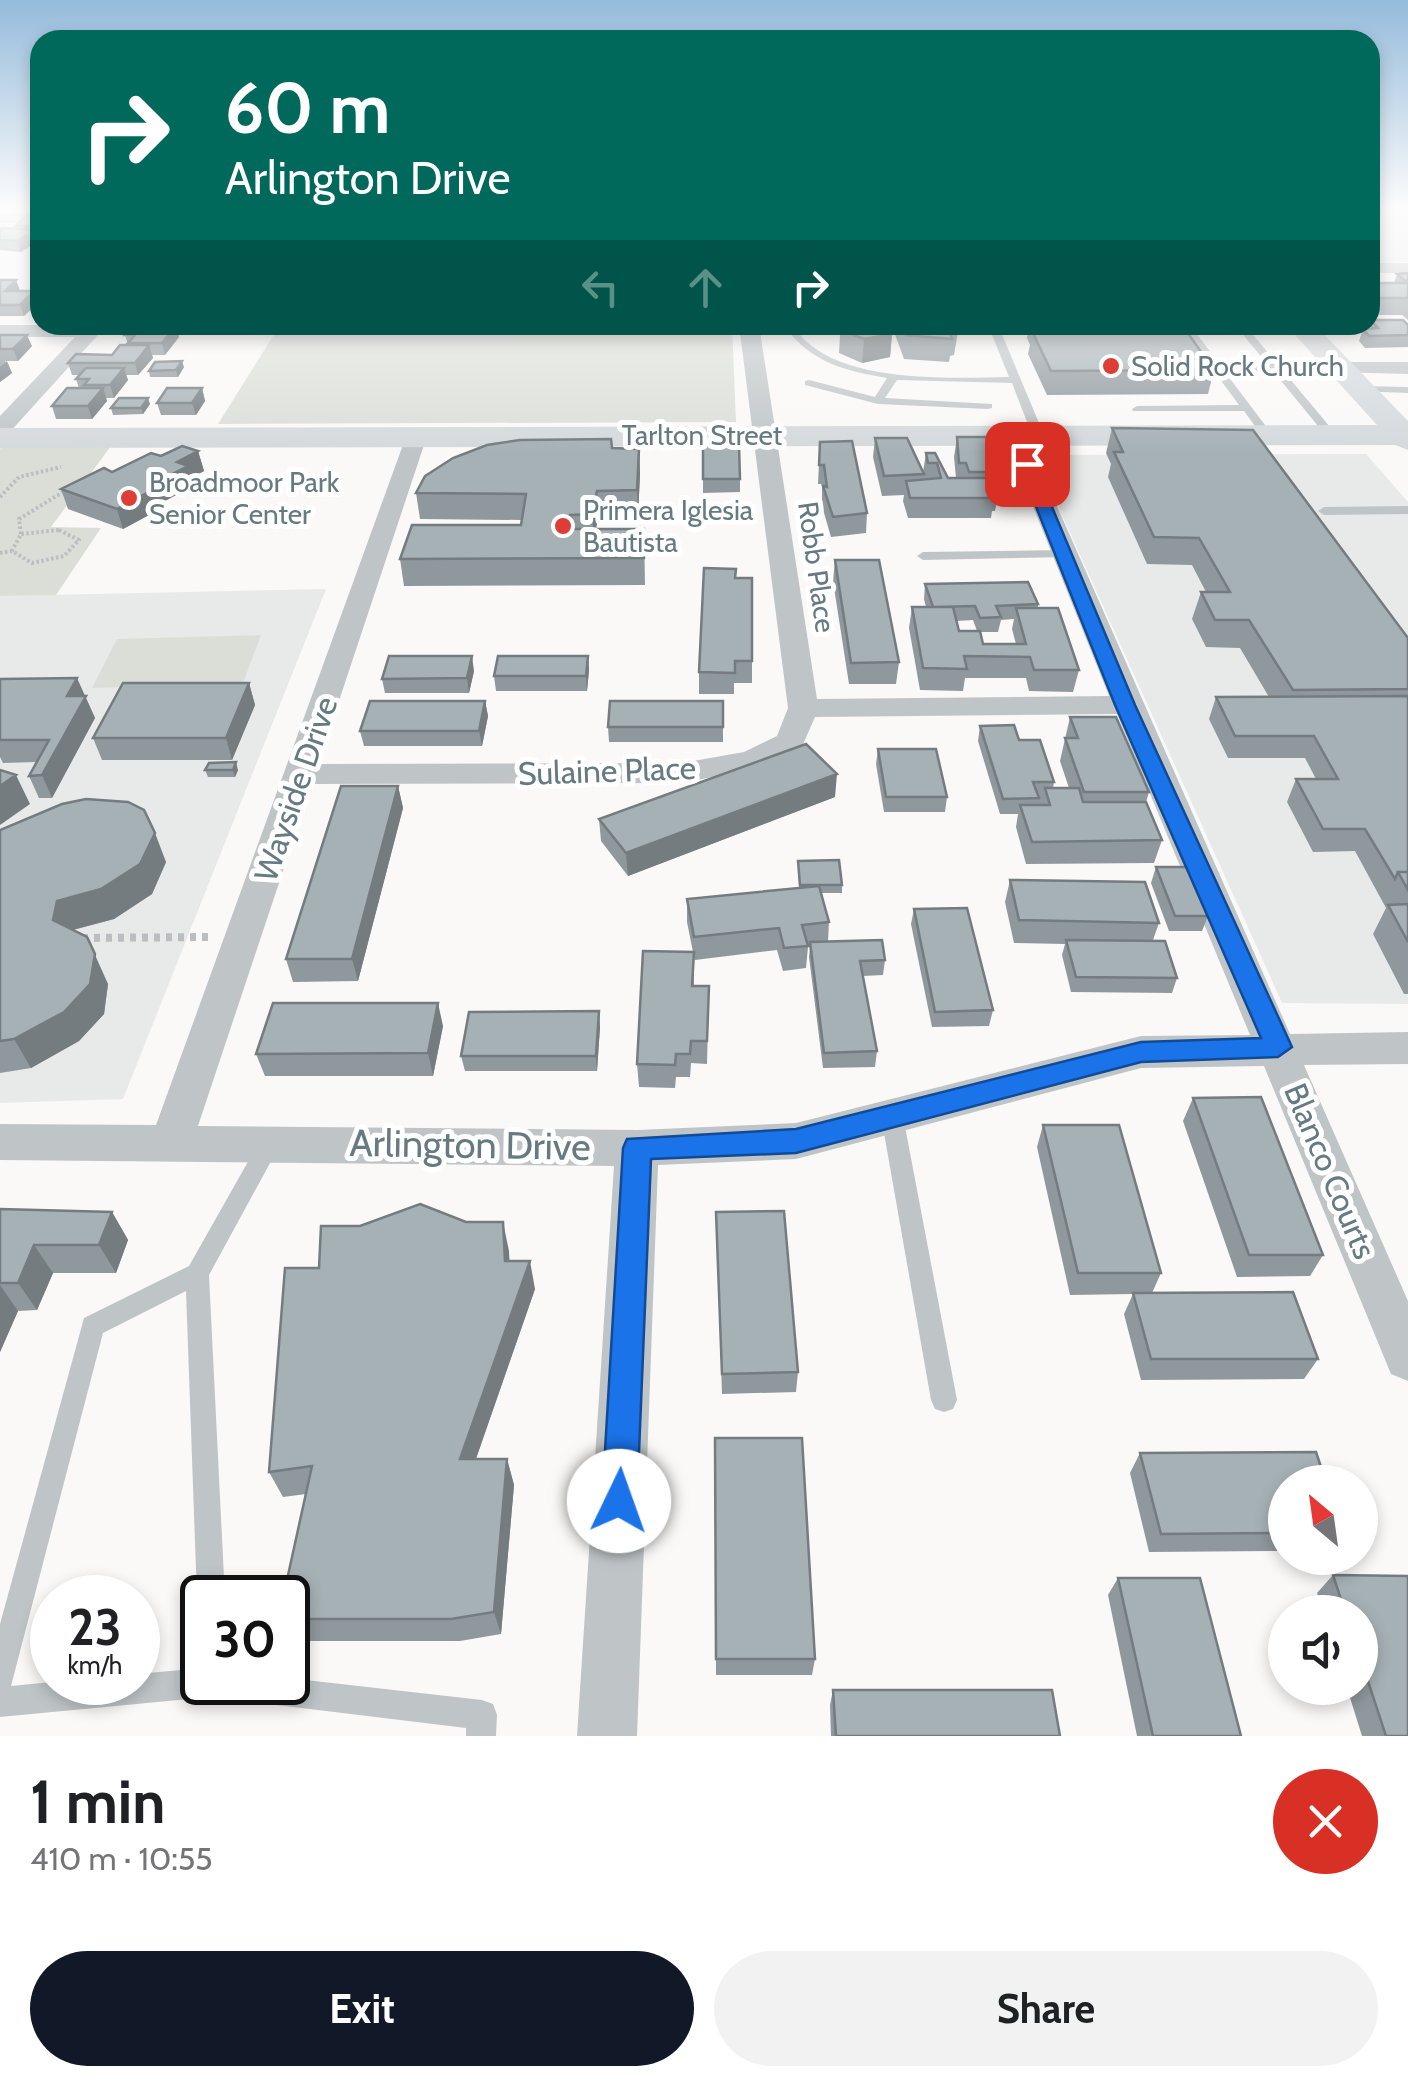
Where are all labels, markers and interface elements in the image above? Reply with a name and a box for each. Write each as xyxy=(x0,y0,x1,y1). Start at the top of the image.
text: 60 m xyxy=(225,65,390,151)
icon: right xyxy=(60,70,190,200)
text: Arlington Drive xyxy=(225,151,511,205)
icon: left xyxy=(573,260,628,315)
icon: ahead xyxy=(678,260,733,315)
icon: right xyxy=(783,260,838,315)
place label: Solid Rock Church xyxy=(1131,349,1344,383)
marker: Solid Rock Church xyxy=(1100,355,1122,377)
street label: Tarlton Street xyxy=(622,418,782,452)
pin xyxy=(985,422,1070,507)
icon: arrive xyxy=(1000,437,1055,492)
place label: Broadmoor Park Senior Center xyxy=(149,465,340,531)
marker: Broadmoor Park Senior Center xyxy=(118,487,140,509)
place label: Primera Iglesia Bautista xyxy=(583,493,754,559)
street label: Robb Place xyxy=(791,499,843,635)
marker: Primera Iglesia Bautista xyxy=(552,515,574,537)
street label: Wayside Drive xyxy=(246,691,345,886)
street label: Sulaine Place xyxy=(517,748,697,793)
street label: Blanco Courts xyxy=(1276,1077,1385,1264)
street label: Arlington Drive xyxy=(349,1119,591,1170)
position arrow xyxy=(567,1449,671,1553)
north arrow xyxy=(1268,1465,1378,1575)
map controls xyxy=(1268,1465,1378,1705)
speed limit sign: 30 xyxy=(180,1575,310,1705)
button: sound xyxy=(1268,1595,1378,1705)
text: 23 xyxy=(68,1597,122,1658)
text: km/h xyxy=(68,1650,122,1680)
text: 1 min xyxy=(30,1765,165,1838)
button: close xyxy=(1273,1769,1378,1874)
text: 410 m · 10:55 xyxy=(30,1839,213,1878)
button: Exit xyxy=(30,1951,694,2066)
button: Share xyxy=(714,1951,1378,2066)

